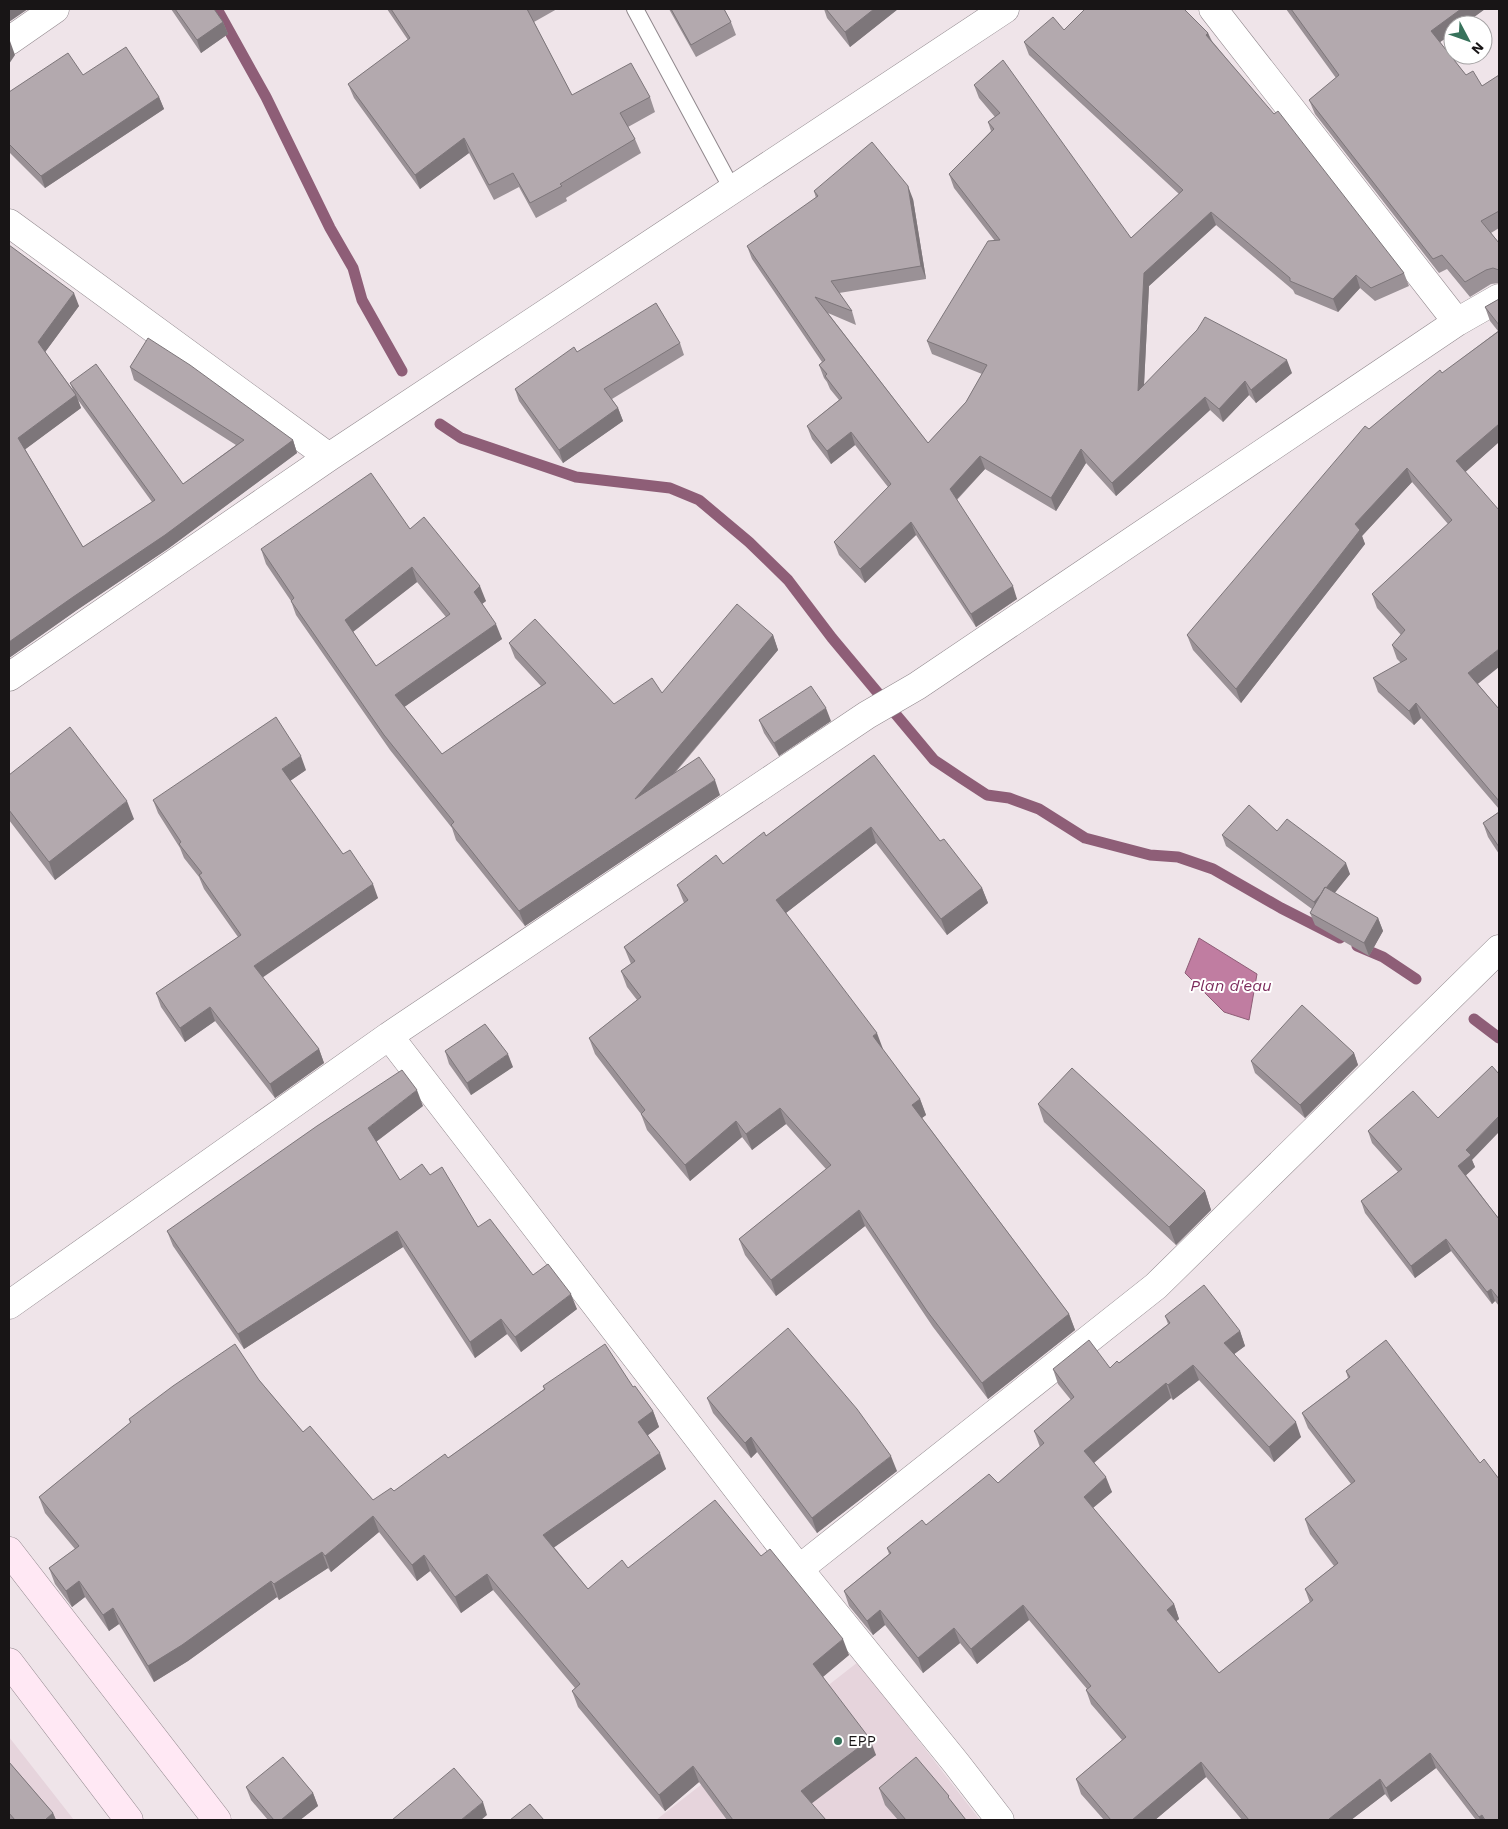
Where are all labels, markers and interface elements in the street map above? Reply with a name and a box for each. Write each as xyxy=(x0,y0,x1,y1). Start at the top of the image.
north arrow xyxy=(1443,15,1493,65)
text: N xyxy=(1468,39,1487,58)
water label: Plan d'eau xyxy=(1190,976,1272,995)
place label: EPP xyxy=(848,1732,876,1750)
marker: EPP xyxy=(832,1735,844,1747)

